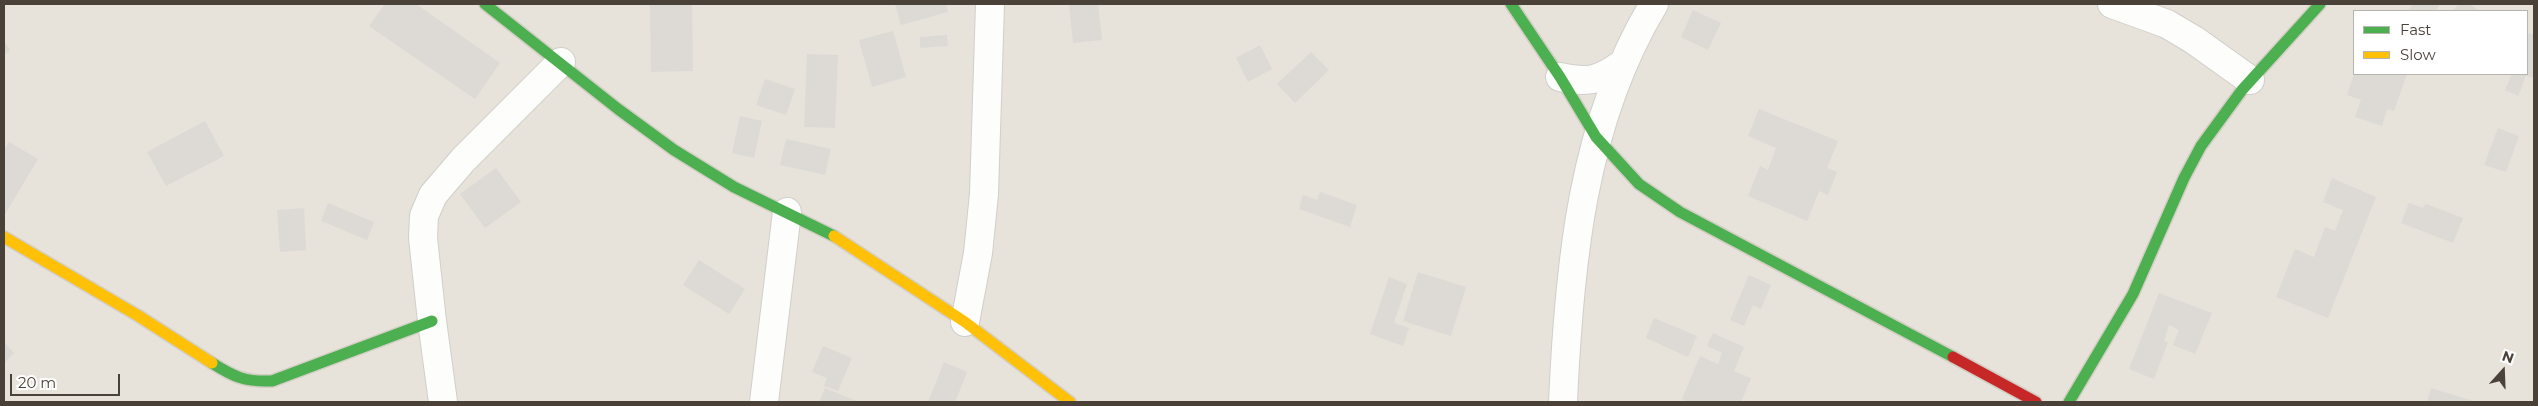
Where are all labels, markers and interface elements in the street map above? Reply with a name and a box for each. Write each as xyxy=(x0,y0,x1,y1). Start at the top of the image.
legend xyxy=(2353,10,2528,75)
text: Fast xyxy=(2400,20,2431,39)
text: Slow xyxy=(2400,45,2436,64)
north arrow xyxy=(2478,346,2528,396)
text: N xyxy=(2500,347,2517,367)
scale bar xyxy=(12,364,122,396)
text: 20 m xyxy=(18,373,56,392)

